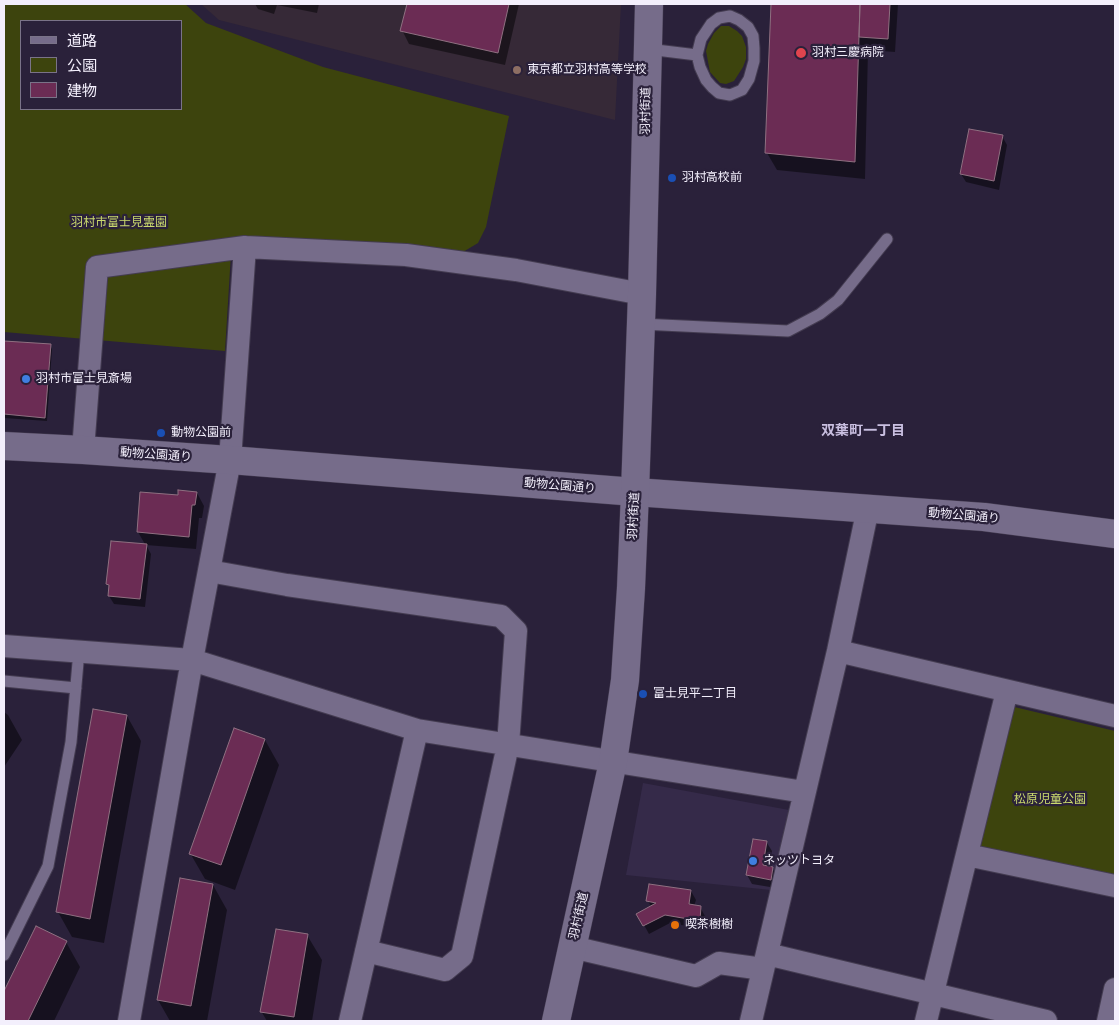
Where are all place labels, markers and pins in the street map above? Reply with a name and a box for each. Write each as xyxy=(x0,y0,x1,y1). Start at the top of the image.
marker: 羽村三慶病院 xyxy=(794,46,808,60)
place label: 羽村三慶病院 xyxy=(812,46,884,60)
place label: 東京都立羽村高等学校 xyxy=(527,63,647,77)
marker: 東京都立羽村高等学校 xyxy=(511,64,523,76)
place label: 羽村高校前 xyxy=(682,171,742,185)
marker: 羽村高校前 xyxy=(666,172,678,184)
place label: 羽村市富士見斎場 xyxy=(36,372,132,386)
marker: 羽村市富士見斎場 xyxy=(20,373,32,385)
place label: 動物公園前 xyxy=(171,426,231,440)
marker: 動物公園前 xyxy=(155,427,167,439)
place label: 富士見平二丁目 xyxy=(653,687,737,701)
marker: 富士見平二丁目 xyxy=(637,688,649,700)
place label: ネッツトヨタ xyxy=(763,854,835,868)
marker: ネッツトヨタ xyxy=(747,855,759,867)
place label: 喫茶樹樹 xyxy=(685,918,733,932)
marker: 喫茶樹樹 xyxy=(669,919,681,931)

